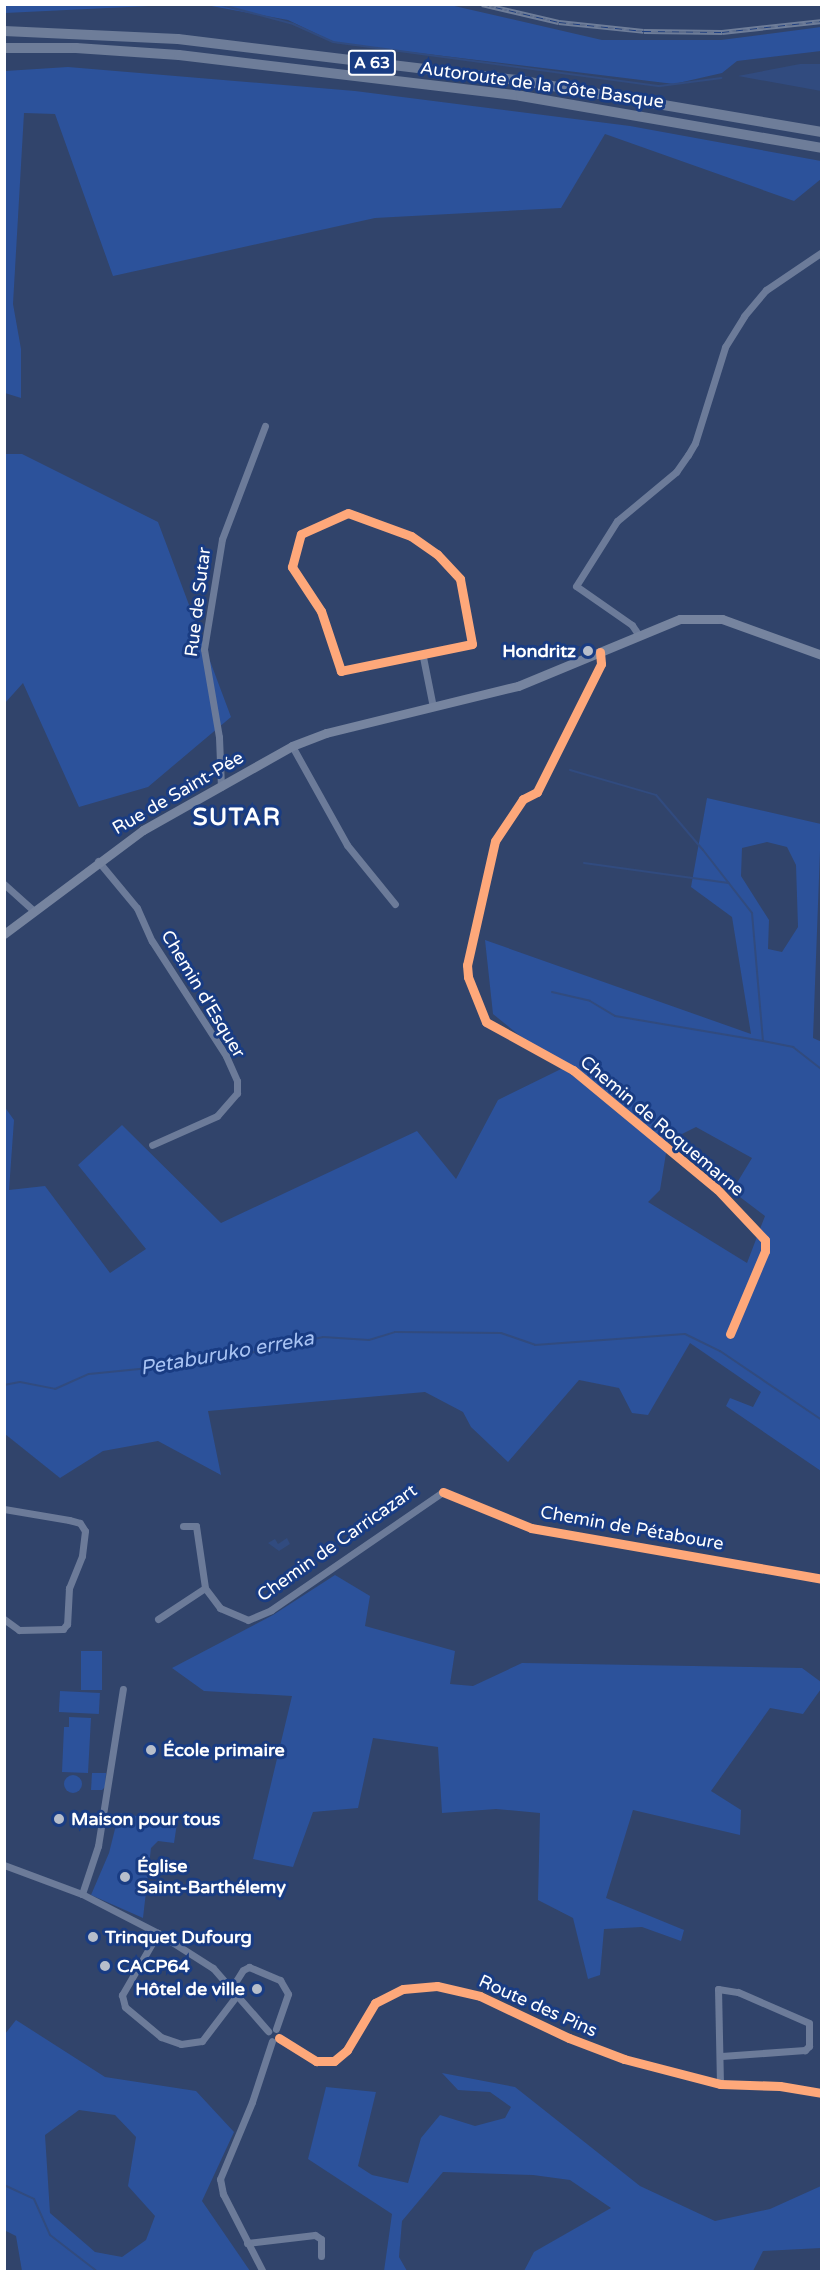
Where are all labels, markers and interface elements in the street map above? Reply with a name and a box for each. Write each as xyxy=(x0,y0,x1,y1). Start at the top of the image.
road number: A 63 xyxy=(346,50,398,76)
street label: Autoroute de la Côte Basque xyxy=(419,57,665,113)
street label: Rue de Sutar xyxy=(181,546,215,658)
place label: Hondritz xyxy=(502,640,576,662)
marker: Hondritz xyxy=(581,644,595,658)
street label: Rue de Saint-Pée xyxy=(109,747,247,839)
district label: SUTAR xyxy=(193,804,281,832)
street label: Chemin d'Esquer xyxy=(156,926,250,1062)
street label: Chemin de Roquemarne xyxy=(576,1051,748,1201)
water label: Petaburuko erreka xyxy=(138,1327,316,1381)
street label: Chemin de Carricazart xyxy=(253,1480,421,1606)
street label: Chemin de Pétaboure xyxy=(539,1501,725,1555)
place label: École primaire xyxy=(163,1739,285,1761)
marker: École primaire xyxy=(144,1743,158,1757)
place label: Maison pour tous xyxy=(71,1808,220,1830)
marker: Maison pour tous xyxy=(52,1812,66,1826)
place label: Église Saint-Barthélemy xyxy=(137,1856,286,1898)
marker: Église Saint-Barthélemy xyxy=(118,1870,132,1884)
place label: Trinquet Dufourg xyxy=(105,1926,252,1948)
marker: Trinquet Dufourg xyxy=(86,1930,100,1944)
place label: CACP64 xyxy=(117,1955,190,1977)
marker: CACP64 xyxy=(98,1959,112,1973)
street label: Route des Pins xyxy=(475,1970,601,2042)
place label: Hôtel de ville xyxy=(135,1978,245,2000)
marker: Hôtel de ville xyxy=(250,1982,264,1996)

